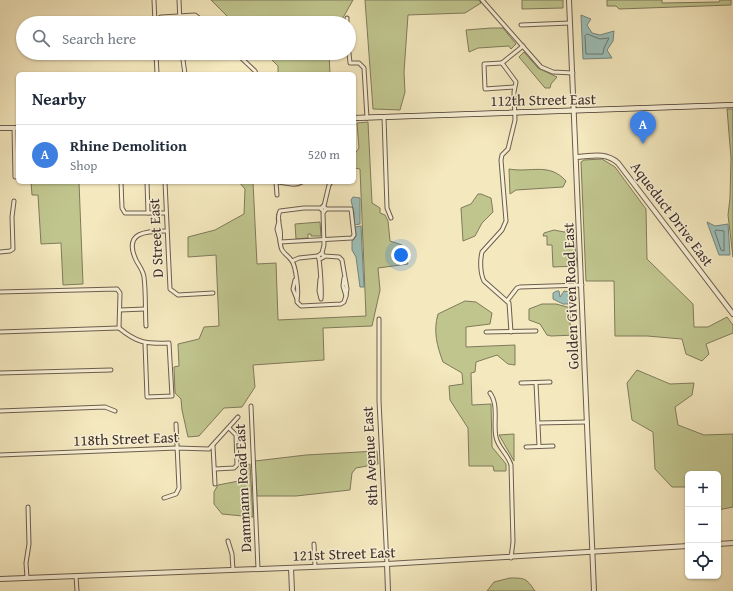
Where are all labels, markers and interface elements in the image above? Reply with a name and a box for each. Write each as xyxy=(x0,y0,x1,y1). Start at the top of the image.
search box xyxy=(16,16,356,60)
icon: search xyxy=(30,27,52,49)
text: Search here xyxy=(62,28,136,49)
text: Nearby xyxy=(32,86,86,111)
street label: 112th Street East xyxy=(490,88,597,111)
pin: A xyxy=(630,111,656,144)
text: Rhine Demolition xyxy=(70,135,187,156)
text: A xyxy=(41,145,49,164)
text: 520 m xyxy=(308,145,340,164)
text: Shop xyxy=(70,156,97,175)
street label: Aqueduct Drive East xyxy=(626,157,719,271)
street label: D Street East xyxy=(143,197,168,278)
street label: Golden Given Road East xyxy=(557,221,584,370)
your location xyxy=(391,245,411,265)
street label: 8th Avenue East xyxy=(356,405,383,506)
street label: Dammann Road East xyxy=(229,423,256,553)
street label: 118th Street East xyxy=(73,426,180,451)
map controls xyxy=(685,471,721,579)
button: + xyxy=(685,471,721,507)
button: − xyxy=(685,507,721,543)
street label: 121st Street East xyxy=(292,541,397,566)
button: locate xyxy=(685,543,721,579)

